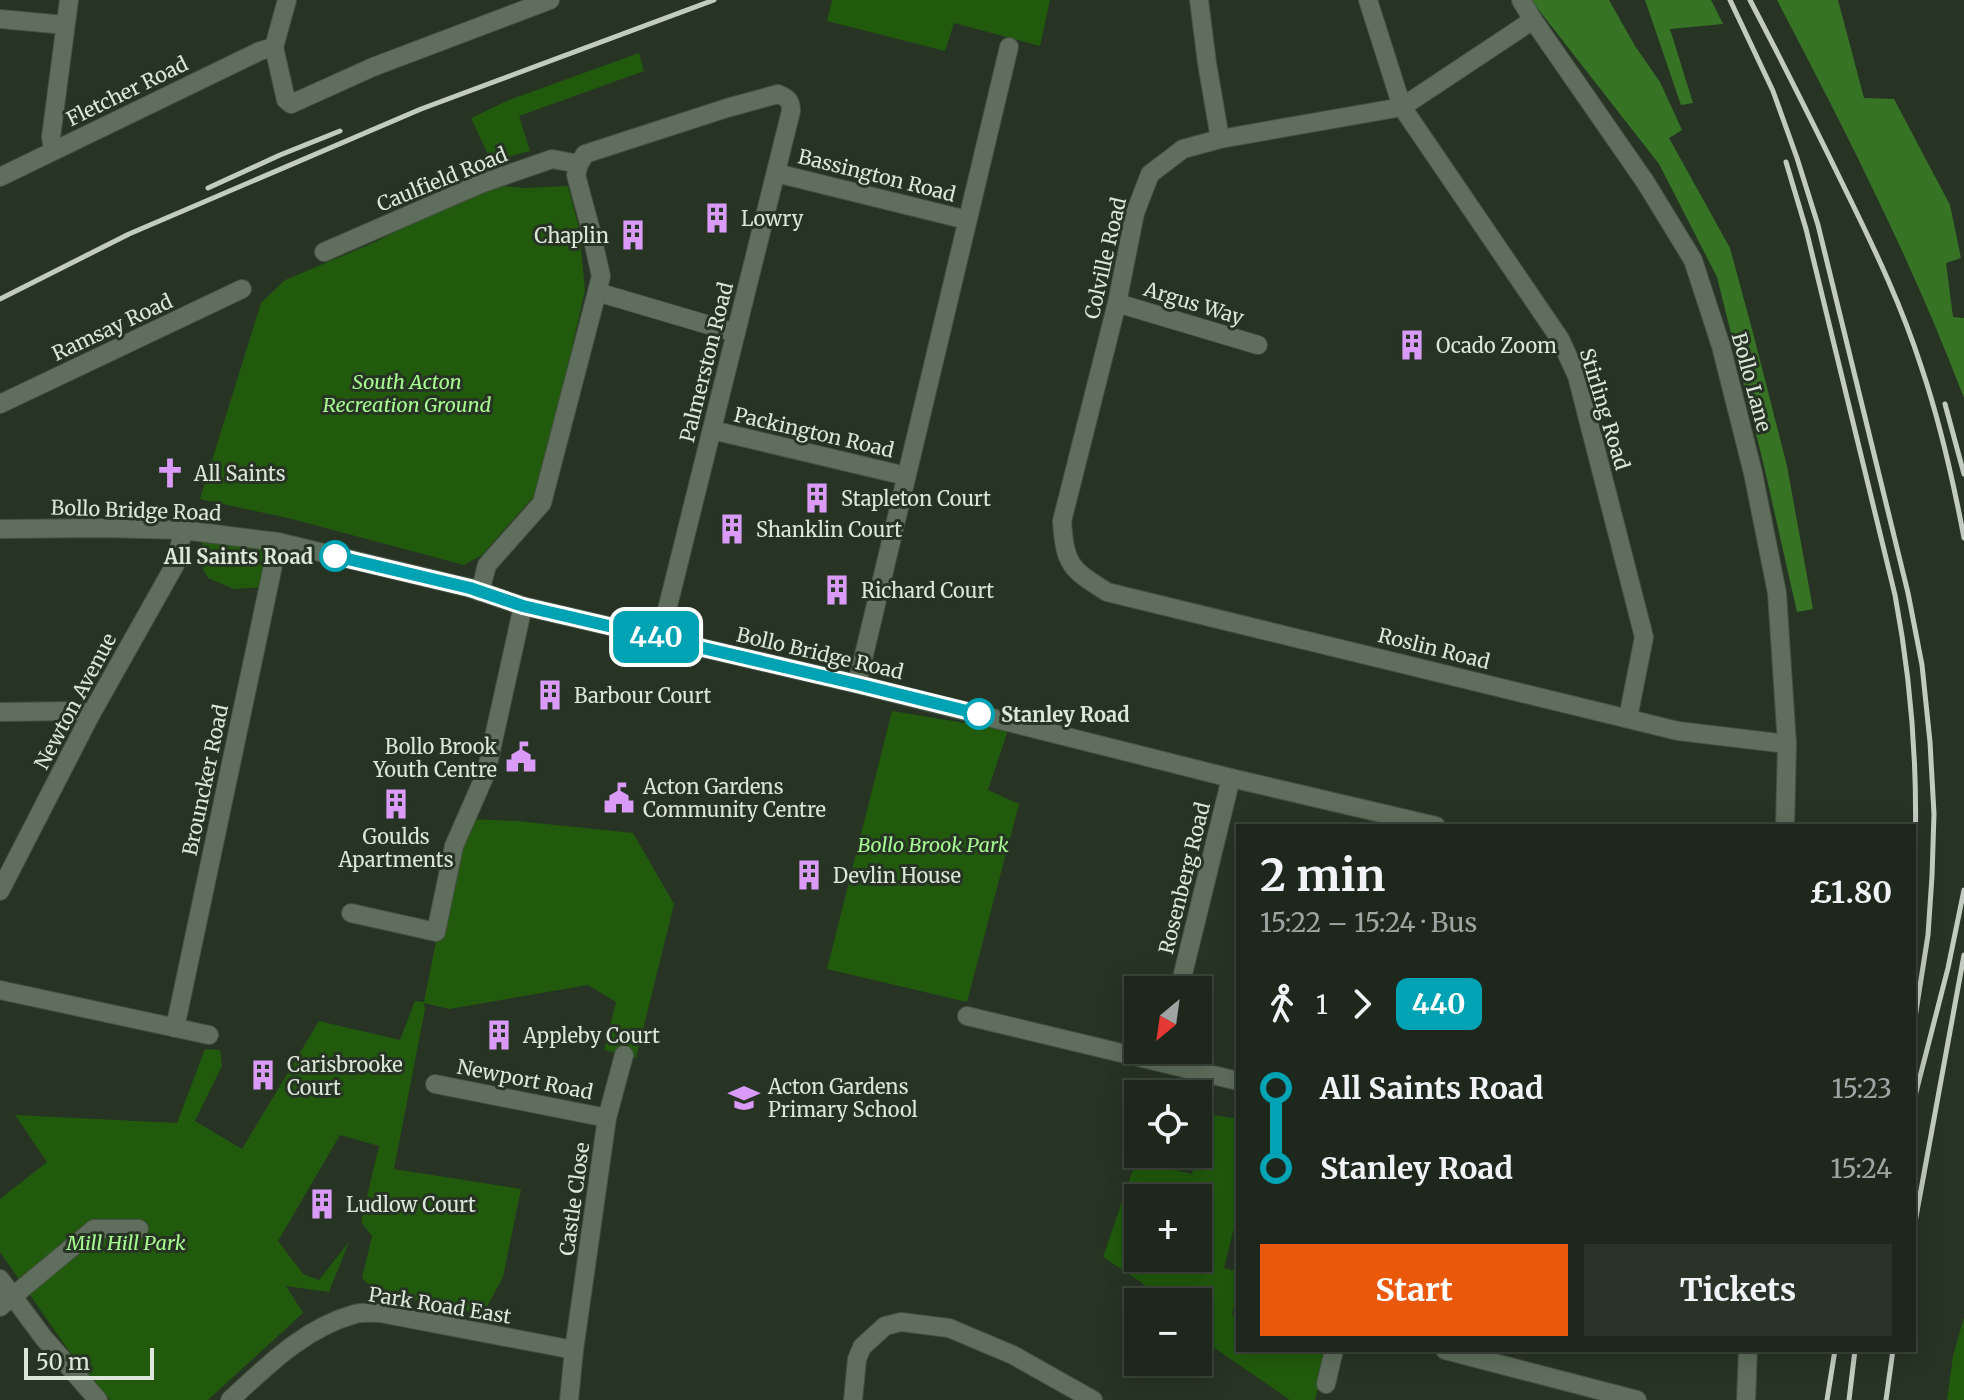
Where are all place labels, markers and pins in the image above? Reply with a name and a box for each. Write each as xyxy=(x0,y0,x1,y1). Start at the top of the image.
building icon: Lowry xyxy=(700,201,734,235)
place label: Lowry xyxy=(741,206,804,231)
building icon: Chaplin xyxy=(616,218,650,252)
place label: Chaplin xyxy=(534,223,609,248)
building icon: Ocado Zoom xyxy=(1395,328,1429,362)
place label: Ocado Zoom xyxy=(1436,333,1557,358)
church icon: All Saints xyxy=(153,456,187,490)
place label: All Saints xyxy=(193,461,286,486)
building icon: Stapleton Court xyxy=(800,481,834,515)
place label: Stapleton Court xyxy=(841,486,991,511)
building icon: Shanklin Court xyxy=(715,512,749,546)
place label: Shanklin Court xyxy=(756,517,902,542)
marker: All Saints Road xyxy=(320,541,350,571)
place label: All Saints Road xyxy=(163,544,313,569)
building icon: Richard Court xyxy=(820,573,854,607)
place label: Richard Court xyxy=(861,578,994,603)
building icon: Barbour Court xyxy=(533,678,567,712)
place label: Barbour Court xyxy=(574,683,712,708)
marker: Stanley Road xyxy=(964,699,994,729)
place label: Stanley Road xyxy=(1001,702,1130,727)
place label: Bollo Brook Youth Centre xyxy=(372,734,497,782)
public building icon: Bollo Brook Youth Centre xyxy=(504,740,538,774)
place label: Acton Gardens Community Centre xyxy=(642,774,826,822)
public building icon: Acton Gardens Community Centre xyxy=(602,781,636,815)
building icon: Goulds Apartments xyxy=(379,787,413,821)
place label: Goulds Apartments xyxy=(338,824,454,872)
building icon: Devlin House xyxy=(792,858,826,892)
place label: Devlin House xyxy=(833,863,961,888)
building icon: Appleby Court xyxy=(482,1018,516,1052)
place label: Appleby Court xyxy=(522,1023,660,1048)
place label: Carisbrooke Court xyxy=(287,1052,403,1100)
building icon: Carisbrooke Court xyxy=(246,1058,280,1092)
place label: Acton Gardens Primary School xyxy=(767,1074,918,1122)
school or university icon: Acton Gardens Primary School xyxy=(727,1081,761,1115)
building icon: Ludlow Court xyxy=(305,1187,339,1221)
place label: Ludlow Court xyxy=(346,1192,476,1217)

